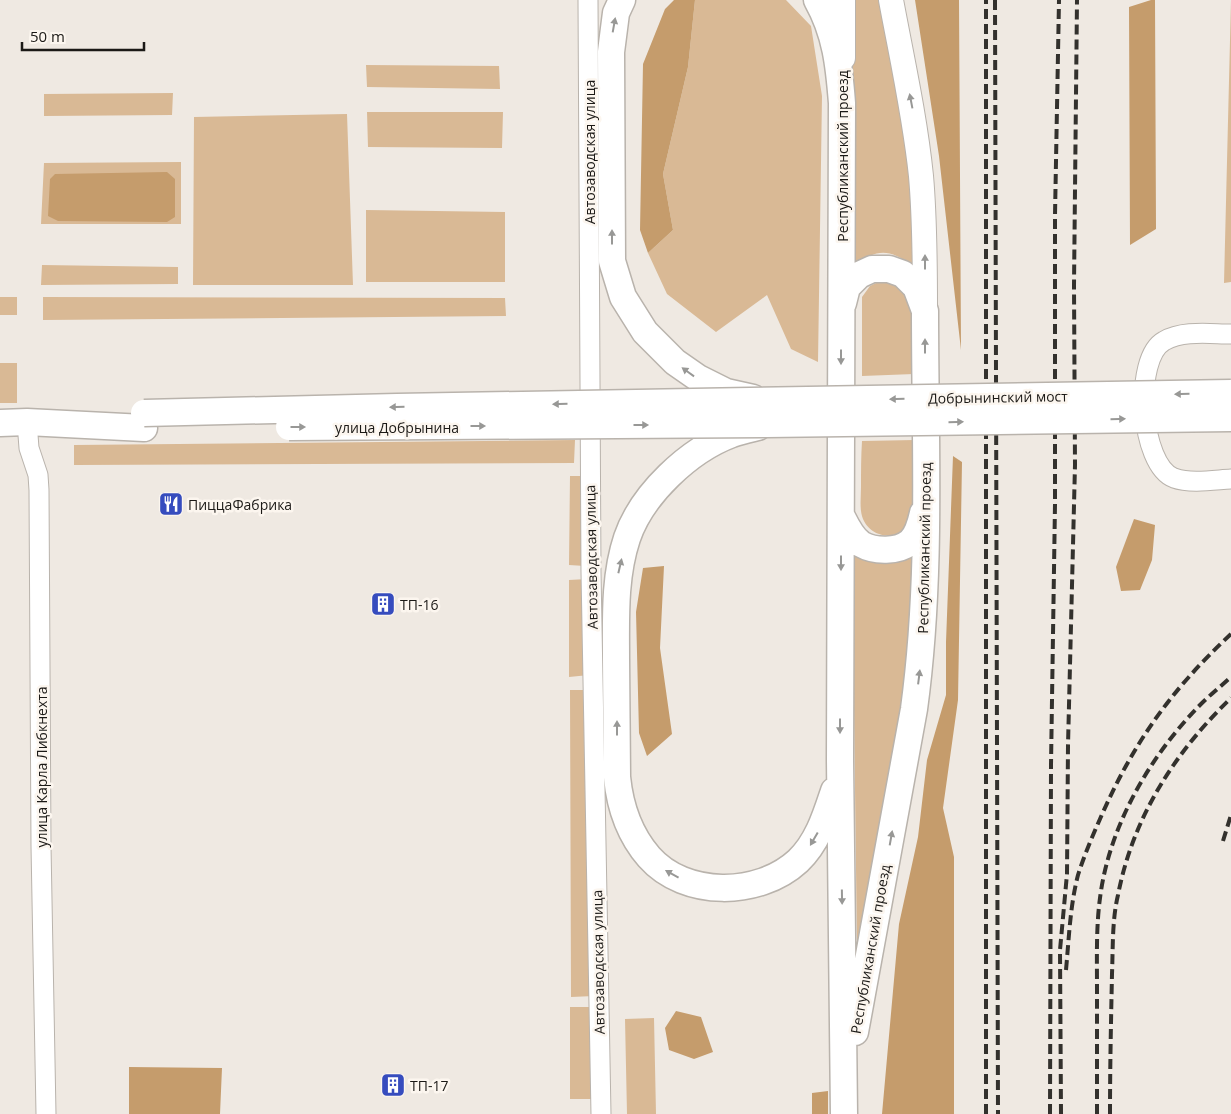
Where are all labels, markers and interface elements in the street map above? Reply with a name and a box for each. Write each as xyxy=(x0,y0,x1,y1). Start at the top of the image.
one-way arrow xyxy=(610,17,618,33)
scale bar xyxy=(22,20,145,52)
text: 50 m xyxy=(30,26,65,46)
street label: Республиканский проезд xyxy=(833,70,852,242)
street label: Автозаводская улица xyxy=(580,80,599,224)
one-way arrow xyxy=(906,92,914,108)
one-way arrow xyxy=(608,228,616,244)
one-way arrow xyxy=(921,254,929,270)
one-way arrow xyxy=(921,338,929,354)
one-way arrow xyxy=(837,349,845,365)
one-way arrow xyxy=(682,367,695,377)
street label: Добрынинский мост xyxy=(928,386,1068,408)
one-way arrow xyxy=(1174,390,1190,398)
one-way arrow xyxy=(889,395,905,403)
one-way arrow xyxy=(552,400,568,408)
one-way arrow xyxy=(389,403,405,411)
one-way arrow xyxy=(1111,415,1127,423)
one-way arrow xyxy=(948,417,964,425)
street label: улица Добрынина xyxy=(335,418,459,437)
one-way arrow xyxy=(633,421,649,429)
one-way arrow xyxy=(470,422,486,430)
one-way arrow xyxy=(290,423,306,431)
street label: Республиканский проезд xyxy=(913,462,935,634)
street label: Автозаводская улица xyxy=(580,485,602,629)
restaurant icon: ПиццаФабрика xyxy=(158,491,184,517)
place label: ПиццаФабрика xyxy=(188,495,292,514)
one-way arrow xyxy=(837,556,845,572)
one-way arrow xyxy=(616,559,624,574)
building icon: ТП-16 xyxy=(370,591,396,617)
place label: ТП-16 xyxy=(400,595,438,614)
one-way arrow xyxy=(915,669,923,685)
street label: улица Карла Либкнехта xyxy=(32,686,51,848)
one-way arrow xyxy=(836,718,844,734)
one-way arrow xyxy=(613,720,621,736)
one-way arrow xyxy=(887,829,895,845)
one-way arrow xyxy=(810,832,818,847)
street label: Республиканский проезд xyxy=(846,863,894,1035)
one-way arrow xyxy=(665,869,679,878)
one-way arrow xyxy=(838,889,846,905)
street label: Автозаводская улица xyxy=(587,890,609,1034)
building icon: ТП-17 xyxy=(380,1072,406,1098)
place label: ТП-17 xyxy=(410,1076,448,1095)

